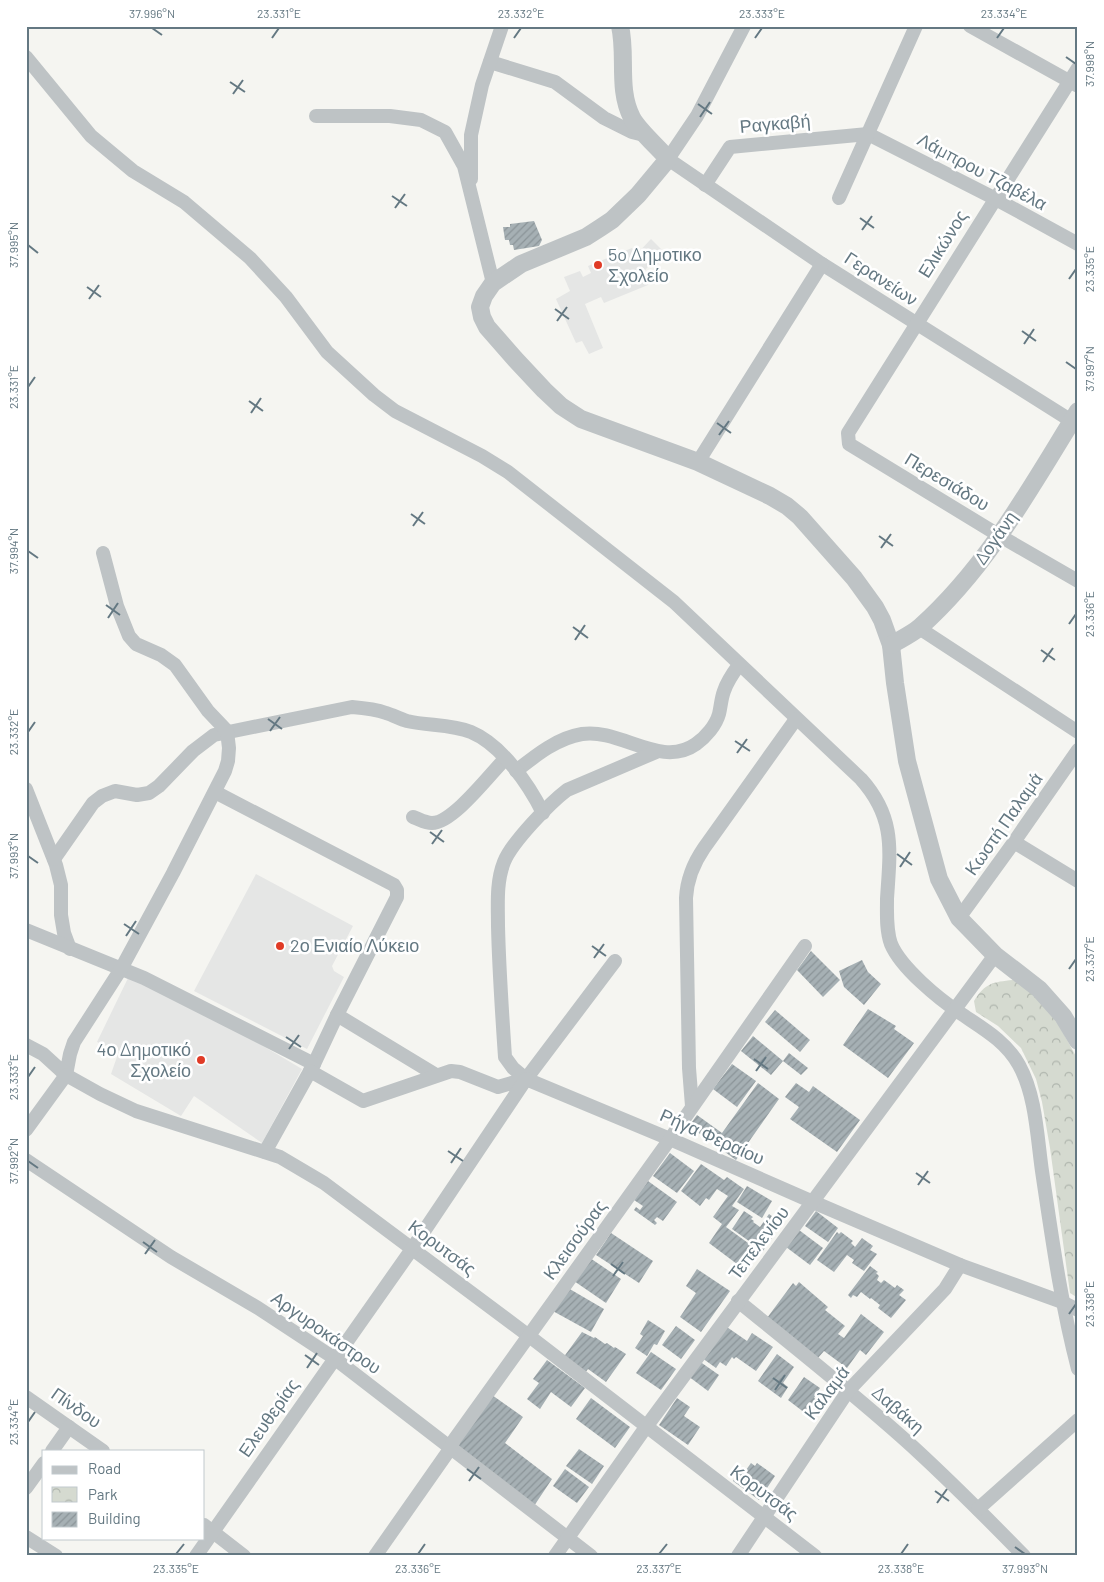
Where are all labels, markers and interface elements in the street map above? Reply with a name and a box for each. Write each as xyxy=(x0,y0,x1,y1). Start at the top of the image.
text: 37.996°N xyxy=(129,6,175,20)
text: 23.331°E xyxy=(257,6,301,20)
text: 23.332°E xyxy=(498,6,544,20)
text: 23.333°E xyxy=(739,6,785,20)
text: 23.334°E xyxy=(981,6,1027,20)
text: 37.998°N xyxy=(1082,41,1096,87)
street label: Ραγκαβή xyxy=(739,109,811,137)
street label: Λάμπρου Τζαβέλα xyxy=(914,128,1051,214)
street label: Ελικώνος xyxy=(913,205,972,281)
text: 37.995°N xyxy=(6,222,20,268)
place label: 5o Δημοτικο Σχολείο xyxy=(608,243,702,286)
street label: Γερανείων xyxy=(841,246,922,310)
text: 23.335°E xyxy=(1082,246,1096,292)
marker: 5o Δημοτικο Σχολείο xyxy=(592,259,604,271)
text: 37.997°N xyxy=(1082,346,1096,392)
text: 23.331°E xyxy=(6,365,20,409)
street label: Περεσιάδου xyxy=(901,447,994,515)
street label: Δογάνη xyxy=(969,507,1021,568)
text: 37.994°N xyxy=(6,528,20,574)
text: 23.336°E xyxy=(1082,591,1096,637)
text: 23.332°E xyxy=(6,709,20,755)
street label: Κωστή Παλαμά xyxy=(960,768,1047,879)
text: 37.993°N xyxy=(6,833,20,879)
place label: 2ο Ενιαίο Λύκειο xyxy=(290,934,419,956)
text: 23.337°E xyxy=(1082,936,1096,982)
marker: 2ο Ενιαίο Λύκειο xyxy=(274,940,286,952)
place label: 4ο Δημοτικό Σχολείο xyxy=(96,1038,191,1081)
text: 23.333°E xyxy=(6,1054,20,1100)
marker: 4ο Δημοτικό Σχολείο xyxy=(195,1054,207,1066)
street label: Ρήγα Φεραίου xyxy=(657,1103,768,1169)
text: 37.992°N xyxy=(6,1138,20,1184)
street label: Κλεισούρας xyxy=(538,1195,611,1284)
street label: Τεπελενίου xyxy=(723,1201,793,1284)
street label: Κορυτσάς xyxy=(404,1215,481,1280)
text: 23.338°E xyxy=(1082,1281,1096,1327)
street label: Αργυροκάστρου xyxy=(267,1286,386,1378)
street label: Καλαμά xyxy=(799,1361,854,1424)
street label: Ελευθερίας xyxy=(233,1374,303,1461)
street label: Δαβάκη xyxy=(868,1381,929,1438)
street label: Πίνδου xyxy=(47,1382,106,1432)
text: 23.334°E xyxy=(6,1399,20,1445)
legend xyxy=(42,1450,205,1540)
text: Road xyxy=(88,1459,121,1477)
street label: Κορυτσάς xyxy=(726,1460,803,1525)
text: Park xyxy=(88,1485,118,1503)
text: Building xyxy=(88,1509,141,1527)
text: 23.335°E xyxy=(153,1561,199,1575)
text: 23.336°E xyxy=(395,1561,441,1575)
text: 23.337°E xyxy=(636,1561,682,1575)
text: 23.338°E xyxy=(878,1561,924,1575)
text: 37.993°N xyxy=(1002,1561,1048,1575)

